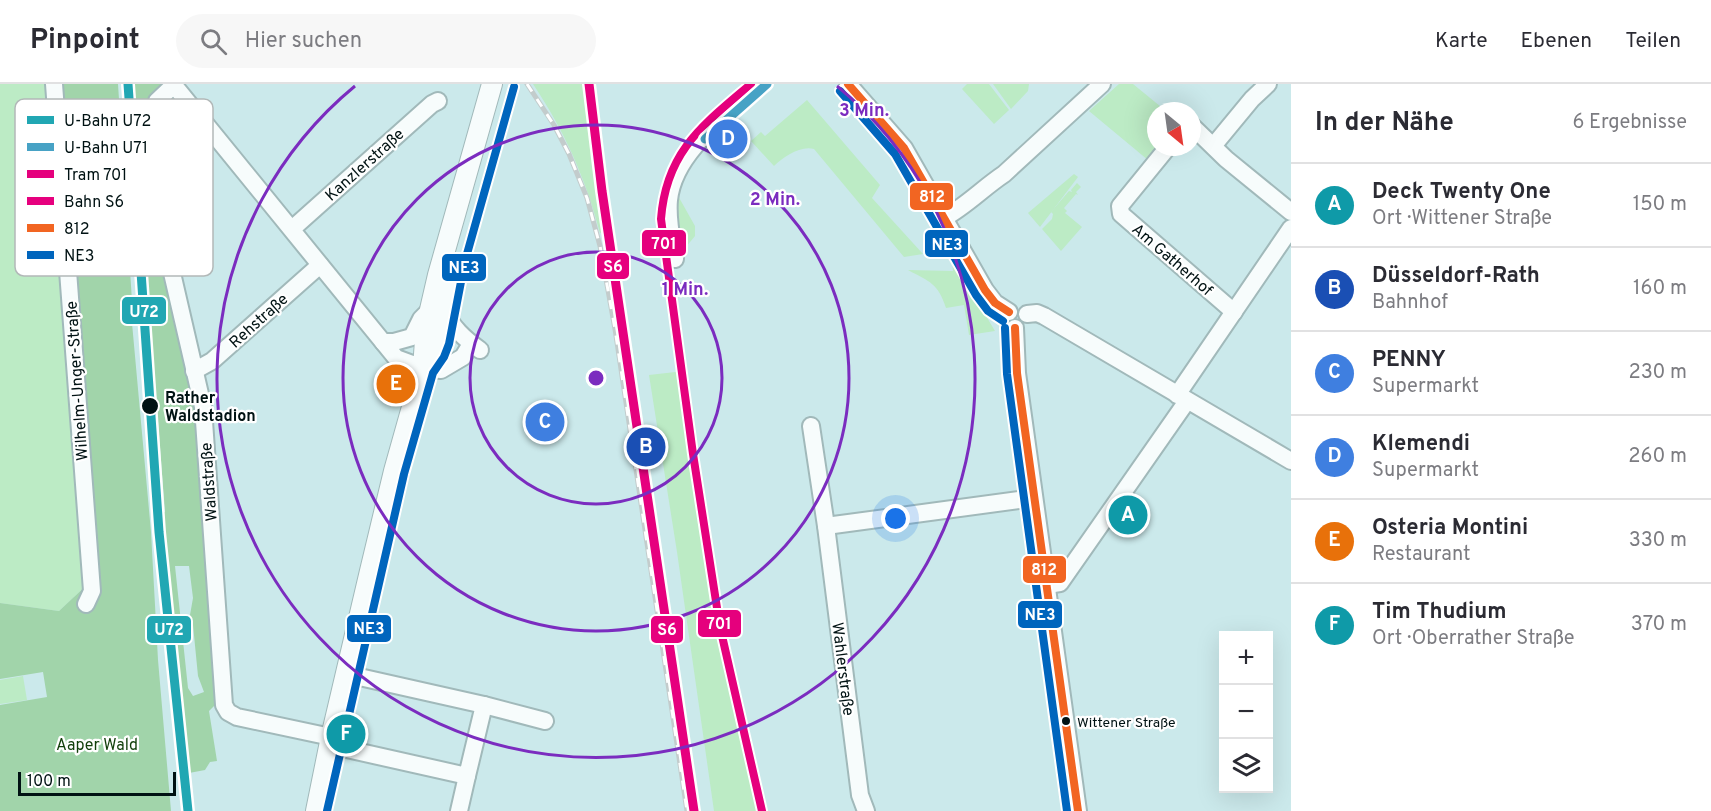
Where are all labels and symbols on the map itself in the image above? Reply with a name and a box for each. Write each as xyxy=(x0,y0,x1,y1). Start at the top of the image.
legend xyxy=(15,99,213,276)
text: 3 Min. xyxy=(839,100,889,123)
north arrow xyxy=(1147,102,1201,156)
text: U-Bahn U72 xyxy=(64,112,151,132)
pin: D xyxy=(708,116,748,162)
street label: Kanzlerstraße xyxy=(322,125,409,206)
text: U-Bahn U71 xyxy=(64,139,148,159)
text: Tram 701 xyxy=(64,166,127,186)
line badge: 812 xyxy=(909,182,954,211)
text: 812 xyxy=(919,188,945,208)
text: 2 Min. xyxy=(750,189,800,212)
text: Bahn S6 xyxy=(64,193,124,213)
text: 812 xyxy=(64,220,90,240)
street label: Am Gatherhof xyxy=(1127,220,1217,301)
line badge: 701 xyxy=(641,229,687,257)
line badge: NE3 xyxy=(924,229,969,258)
text: 701 xyxy=(651,235,677,255)
text: NE3 xyxy=(931,236,963,256)
text: NE3 xyxy=(64,247,94,267)
line badge: S6 xyxy=(596,252,630,280)
line badge: NE3 xyxy=(441,253,487,282)
text: S6 xyxy=(603,258,623,278)
text: NE3 xyxy=(448,259,480,279)
text: 1 Min. xyxy=(662,279,708,302)
street label: Rehstraße xyxy=(226,290,293,353)
line badge: U72 xyxy=(121,296,167,325)
street label: Wilhelm-Unger-Straße xyxy=(62,300,94,462)
text: U72 xyxy=(129,303,159,323)
pin: E xyxy=(376,362,416,406)
centre of rings xyxy=(586,368,606,388)
place label: Rather Waldstadion xyxy=(165,389,256,427)
marker: Rather Waldstadion xyxy=(140,396,160,416)
pin: C xyxy=(526,400,564,444)
pin: B xyxy=(626,424,666,470)
street label: Waldstraße xyxy=(197,442,223,522)
pin: A xyxy=(1108,492,1148,538)
your location xyxy=(881,504,910,533)
line badge: 812 xyxy=(1022,555,1067,584)
text: 812 xyxy=(1031,561,1057,581)
line badge: NE3 xyxy=(1017,600,1063,629)
text: NE3 xyxy=(1024,606,1056,626)
line badge: 701 xyxy=(697,609,742,638)
line badge: NE3 xyxy=(346,614,392,643)
line badge: U72 xyxy=(146,615,192,644)
line badge: S6 xyxy=(650,615,684,644)
text: 701 xyxy=(706,615,732,635)
text: NE3 xyxy=(353,620,385,640)
text: U72 xyxy=(154,621,184,641)
text: S6 xyxy=(657,621,677,641)
street label: Wahlerstraße xyxy=(826,621,858,717)
pin: F xyxy=(326,712,366,756)
marker: Wittener Straße xyxy=(1060,715,1072,727)
place label: Wittener Straße xyxy=(1077,715,1176,732)
park label: Aaper Wald xyxy=(56,736,138,756)
scale bar xyxy=(18,769,176,796)

